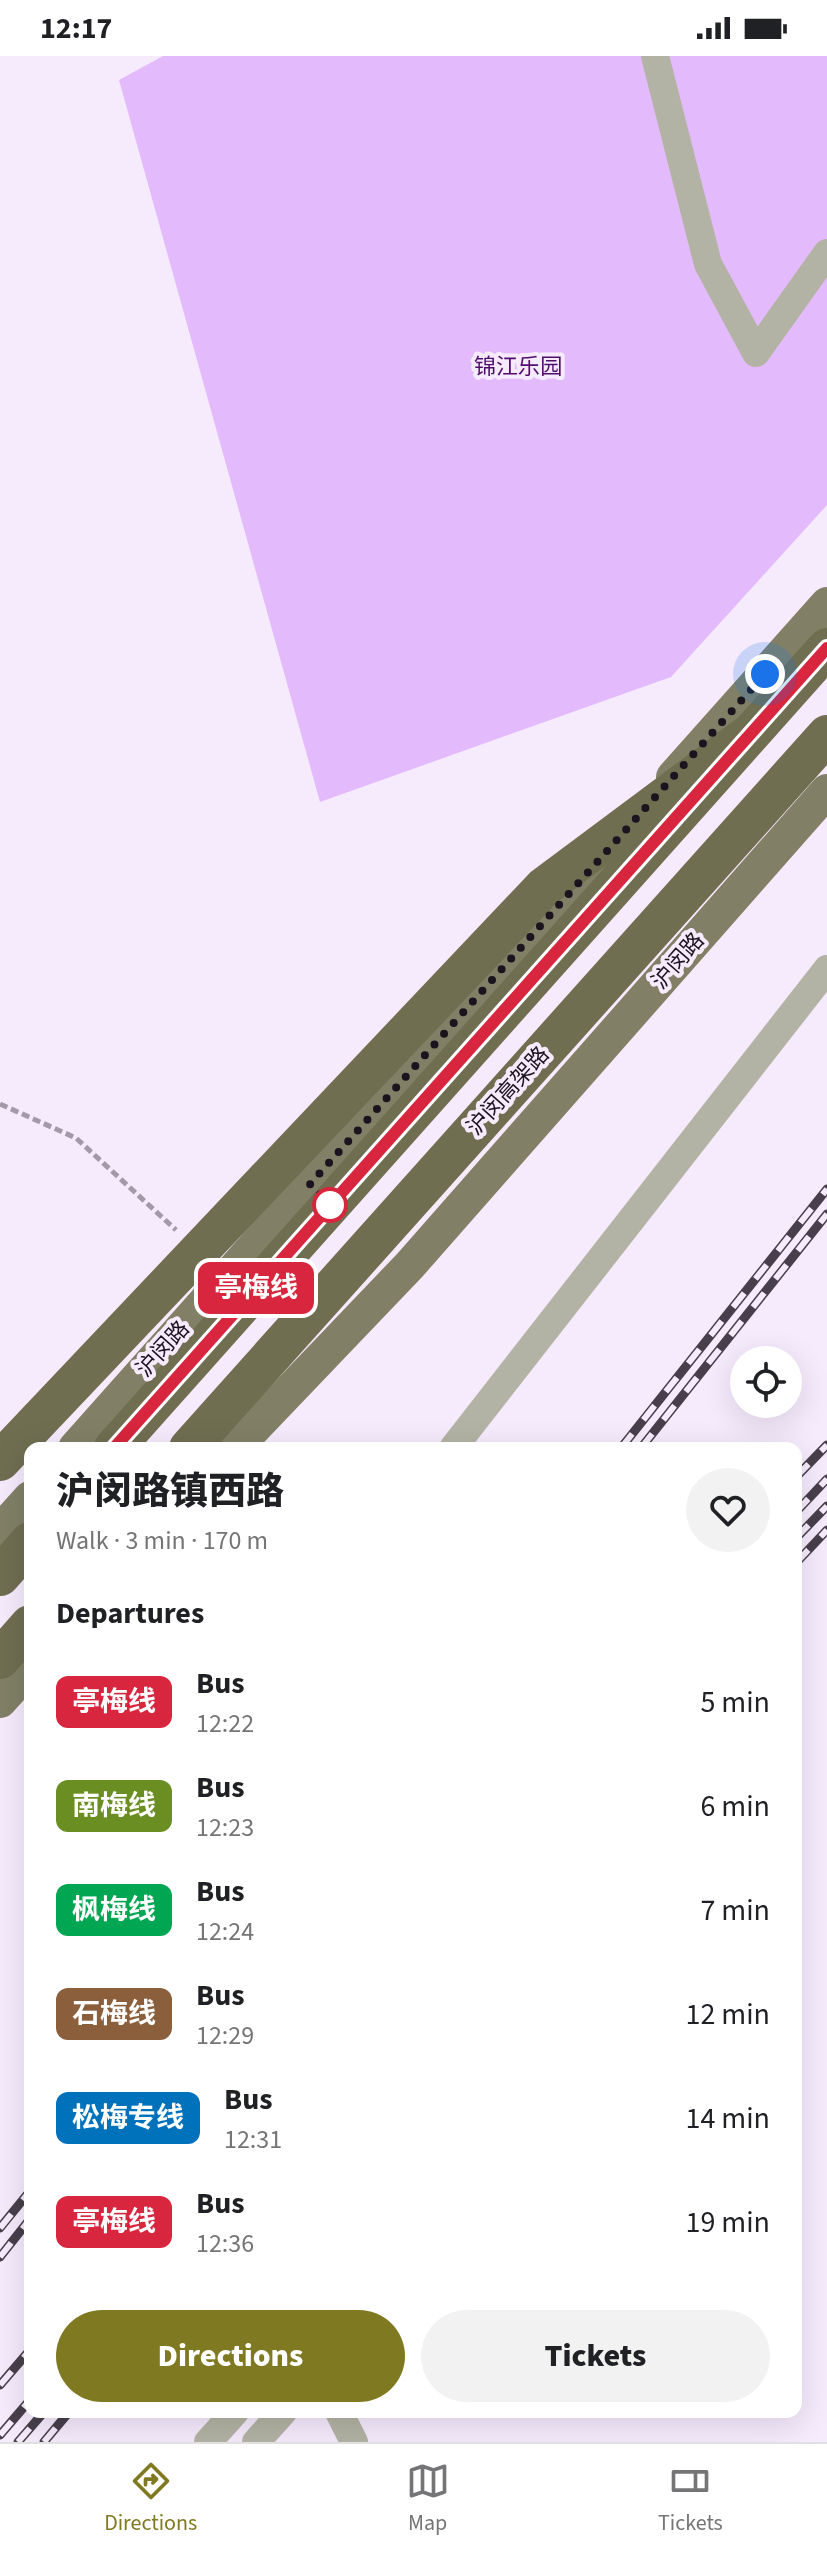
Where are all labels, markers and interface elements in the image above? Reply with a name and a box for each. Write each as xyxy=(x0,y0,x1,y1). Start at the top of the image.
text: 12:17 xyxy=(40,7,112,50)
park label: 锦江乐园 xyxy=(474,351,562,383)
your location xyxy=(745,654,785,694)
street label: 沪闵路 xyxy=(644,926,712,996)
street label: 沪闵高架路 xyxy=(459,1039,557,1143)
unlabelled marker xyxy=(313,1188,347,1222)
line badge: 亭梅线 xyxy=(210,1262,302,1314)
text: 亭梅线 xyxy=(214,1268,298,1308)
street label: 沪闵路 xyxy=(129,1314,197,1384)
map controls xyxy=(730,1346,802,1418)
button: locate xyxy=(730,1346,802,1418)
text: 沪闵路镇西路 xyxy=(56,1465,284,1519)
button: heart xyxy=(686,1468,770,1552)
text: Walk · 3 min · 170 m xyxy=(56,1522,268,1559)
text: Departures xyxy=(56,1592,204,1635)
text: Bus xyxy=(196,1662,245,1705)
text: 5 min xyxy=(700,1681,770,1724)
text: 亭梅线 xyxy=(72,1682,156,1722)
text: 12:22 xyxy=(196,1705,254,1742)
text: Bus xyxy=(196,1766,245,1809)
text: 6 min xyxy=(700,1785,770,1828)
text: 南梅线 xyxy=(72,1786,156,1826)
text: 12:23 xyxy=(196,1809,254,1846)
text: Bus xyxy=(196,1870,245,1913)
text: 7 min xyxy=(700,1889,770,1932)
text: 枫梅线 xyxy=(72,1890,156,1930)
text: 12:24 xyxy=(196,1913,254,1950)
text: Bus xyxy=(196,1974,245,2017)
text: 12 min xyxy=(686,1993,770,2036)
text: 石梅线 xyxy=(72,1994,156,2034)
text: 12:29 xyxy=(196,2017,254,2054)
text: Bus xyxy=(224,2078,273,2121)
text: 14 min xyxy=(686,2097,770,2140)
text: 松梅专线 xyxy=(72,2098,184,2138)
text: 12:31 xyxy=(224,2121,282,2158)
text: Bus xyxy=(196,2182,245,2225)
text: 19 min xyxy=(686,2201,770,2244)
text: 亭梅线 xyxy=(72,2202,156,2242)
text: 12:36 xyxy=(196,2225,254,2262)
button: Directions xyxy=(56,2310,405,2402)
button: Tickets xyxy=(421,2310,770,2402)
tab: Directions xyxy=(104,2459,197,2539)
tab: Map xyxy=(406,2459,450,2539)
tab: Tickets xyxy=(658,2459,723,2539)

